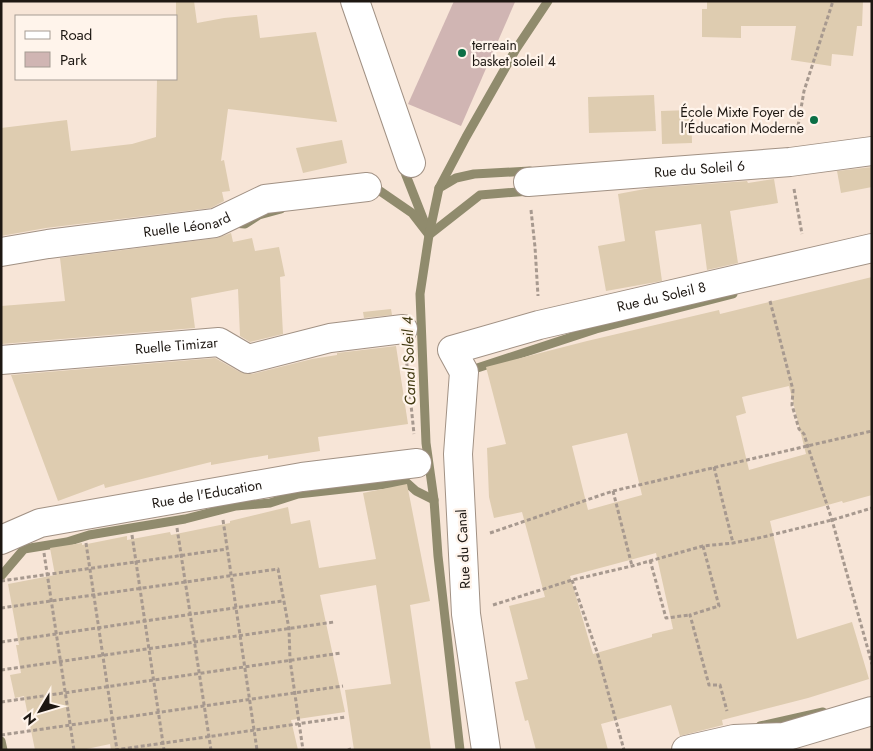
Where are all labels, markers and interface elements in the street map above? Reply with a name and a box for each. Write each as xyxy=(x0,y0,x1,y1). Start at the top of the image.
legend xyxy=(15,15,178,80)
text: Road xyxy=(60,24,92,46)
place label: terreain basket soleil 4 xyxy=(472,35,556,71)
marker: terreain basket soleil 4 xyxy=(456,47,468,59)
text: Park xyxy=(60,49,87,71)
place label: École Mixte Foyer de l'Éducation Moderne xyxy=(680,102,804,138)
marker: École Mixte Foyer de l'Éducation Moderne xyxy=(808,114,820,126)
street label: Rue du Soleil 6 xyxy=(653,155,746,182)
street label: Ruelle Léonard xyxy=(142,207,234,242)
street label: Rue du Soleil 8 xyxy=(615,277,708,317)
water label: Canal Soleil 4 xyxy=(396,316,422,406)
street label: Ruelle Timizar xyxy=(134,332,219,359)
street label: Rue de l'Education xyxy=(150,474,264,513)
street label: Rue du Canal xyxy=(451,509,475,589)
north arrow xyxy=(15,686,65,736)
text: N xyxy=(18,708,41,730)

